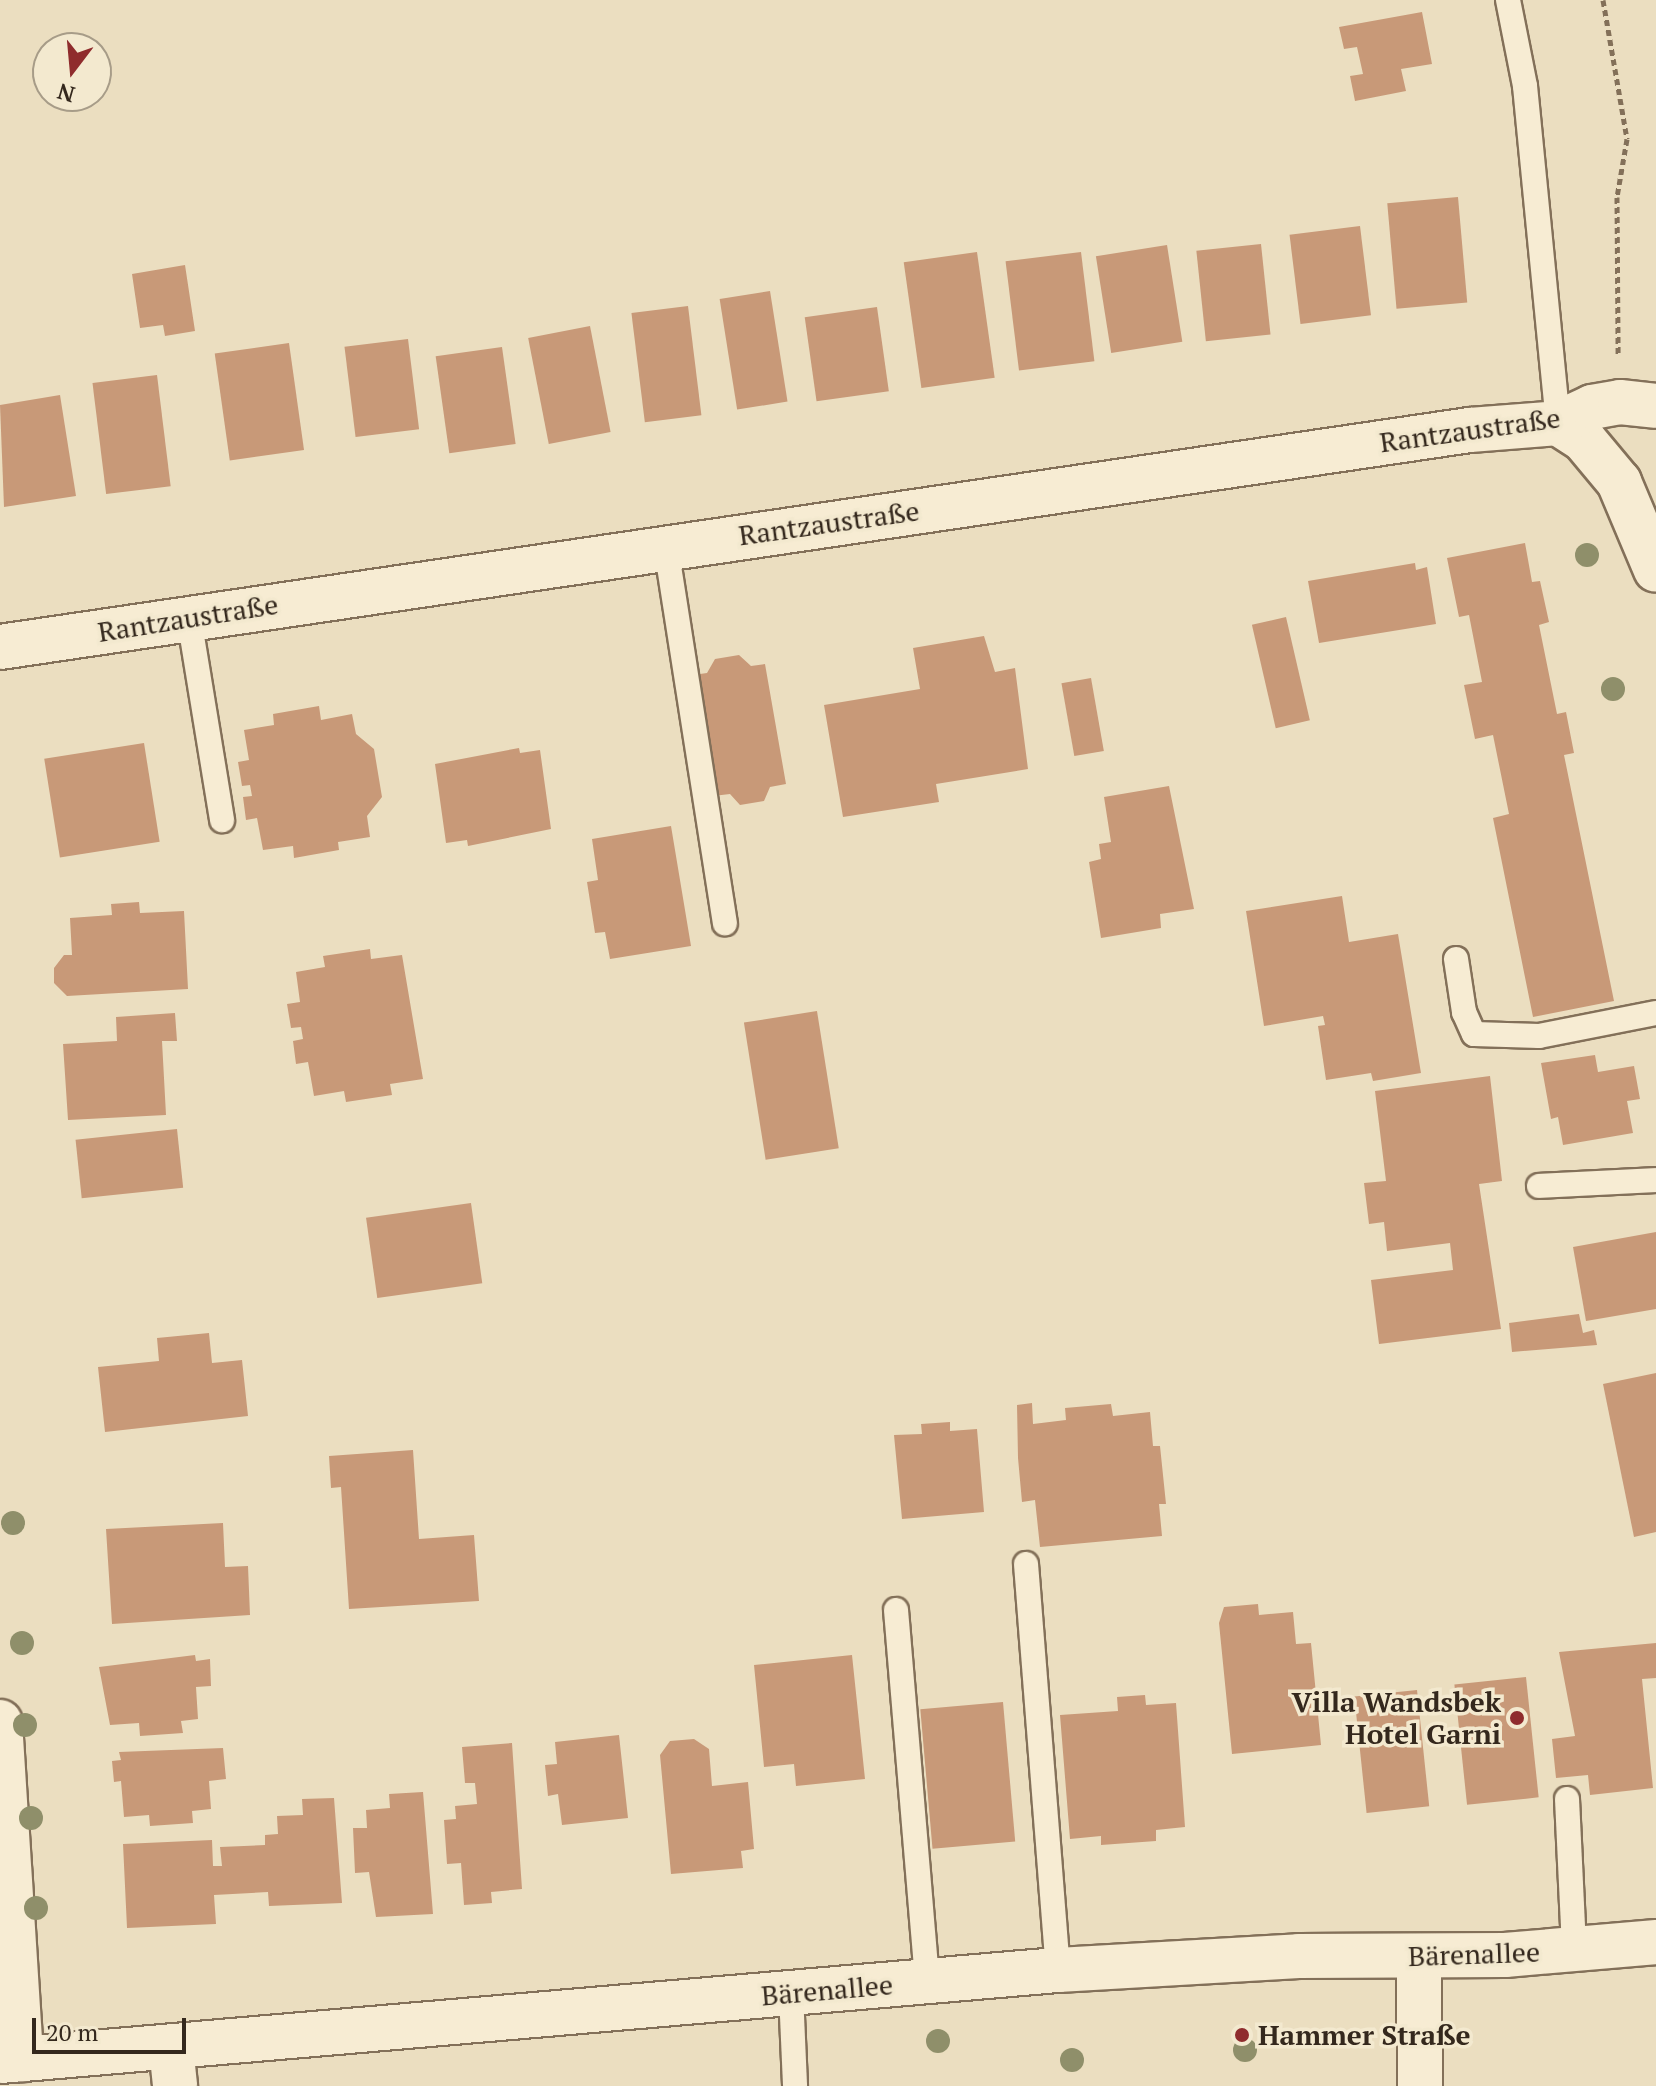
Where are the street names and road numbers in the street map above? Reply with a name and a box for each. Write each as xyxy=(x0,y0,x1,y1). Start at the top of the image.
street label: Rantzaustraße xyxy=(1377,401,1563,459)
street label: Rantzaustraße xyxy=(736,494,922,552)
street label: Rantzaustraße xyxy=(95,587,281,649)
street label: Bärenallee xyxy=(1407,1935,1541,1973)
street label: Bärenallee xyxy=(760,1968,894,2012)

